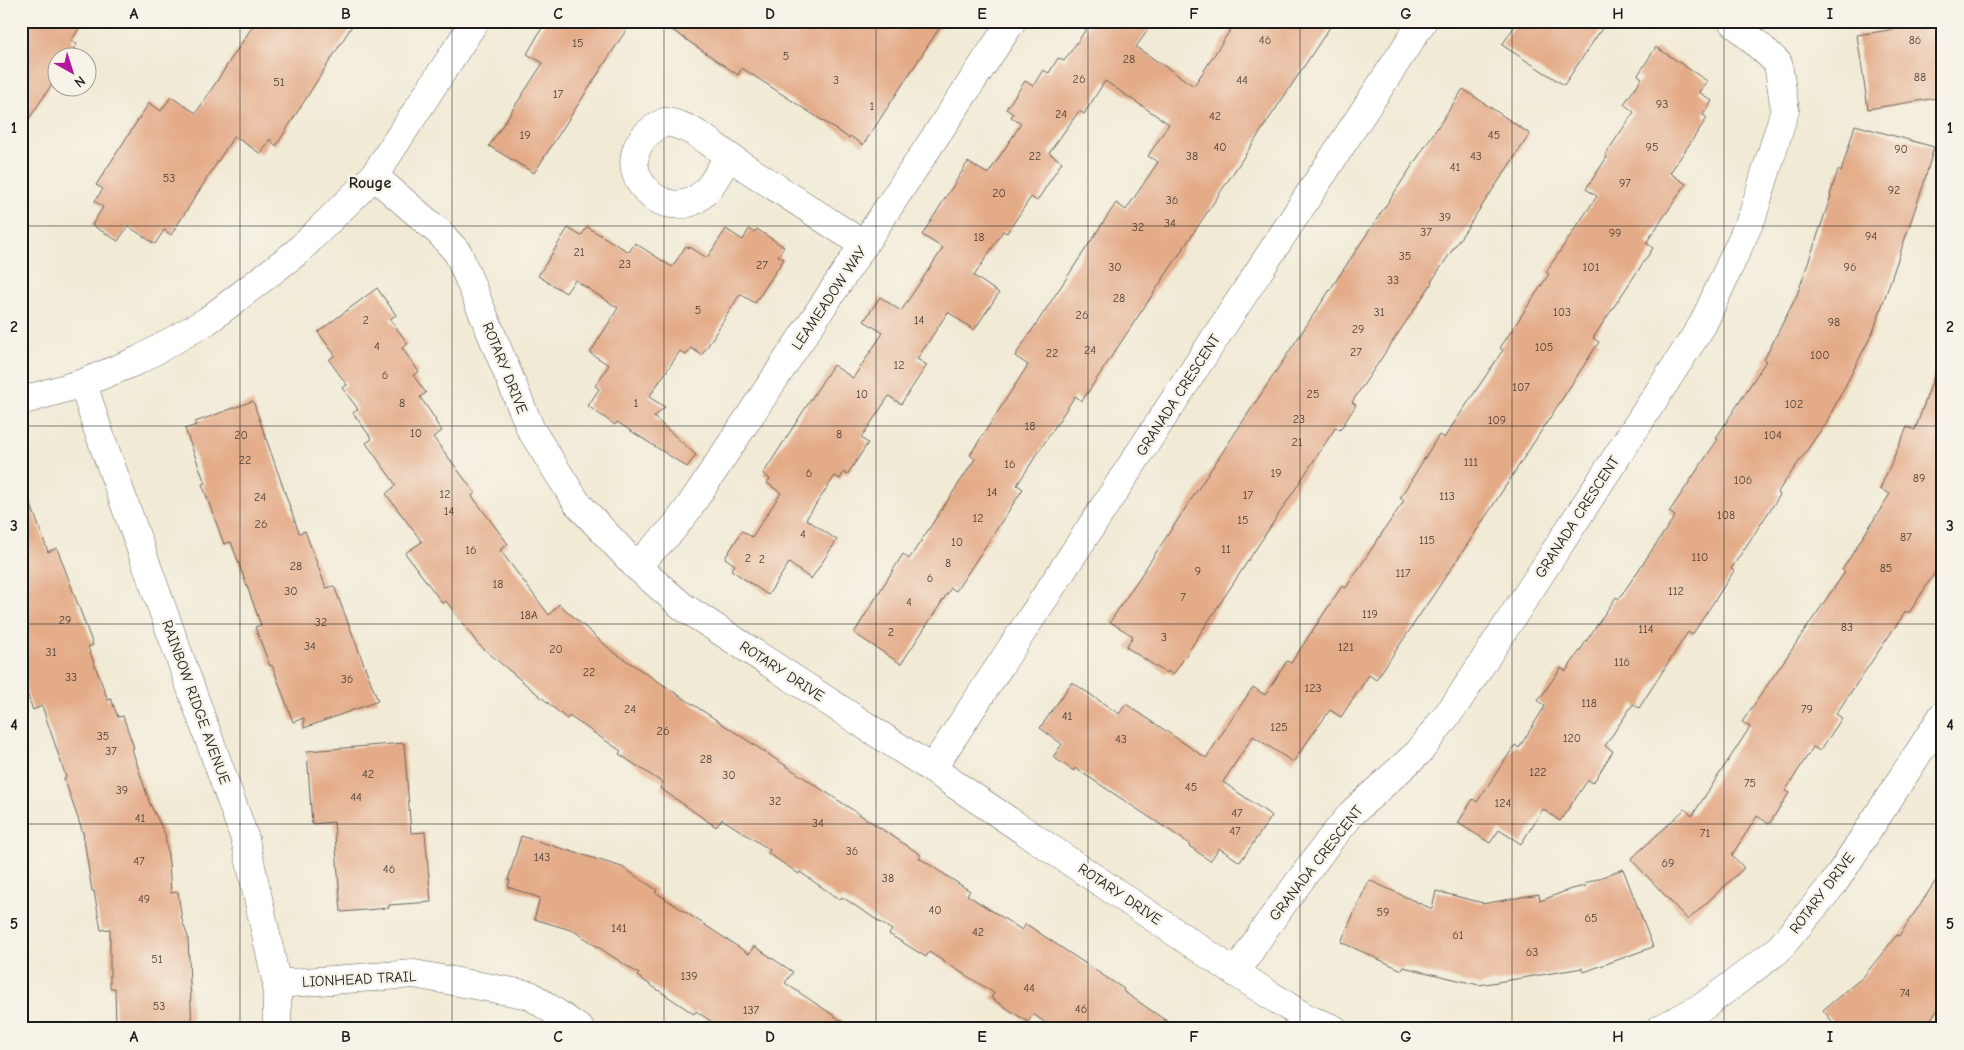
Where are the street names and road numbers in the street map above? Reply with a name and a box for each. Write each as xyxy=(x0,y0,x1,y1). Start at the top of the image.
street label: LEAMEADOW WAY xyxy=(788,243,870,353)
street label: ROTARY DRIVE xyxy=(478,320,532,416)
street label: GRANADA CRESCENT xyxy=(1132,331,1224,459)
street label: GRANADA CRESCENT xyxy=(1531,453,1623,581)
street label: RAINBOW RIDGE AVENUE xyxy=(158,617,234,787)
street label: ROTARY DRIVE xyxy=(736,637,828,705)
street label: GRANADA CRESCENT xyxy=(1265,802,1367,924)
street label: ROTARY DRIVE xyxy=(1786,849,1858,937)
street label: ROTARY DRIVE xyxy=(1075,859,1165,929)
street label: LIONHEAD TRAIL xyxy=(301,967,417,991)

